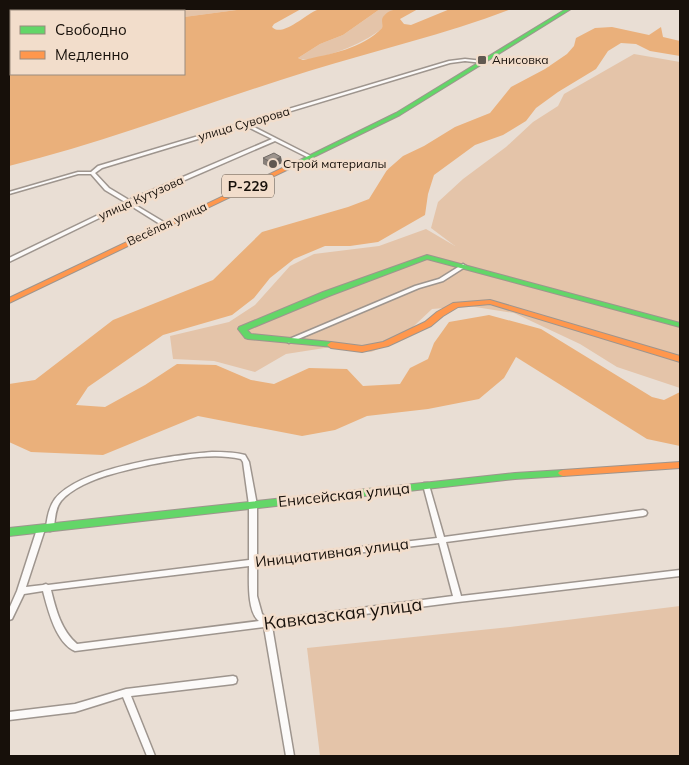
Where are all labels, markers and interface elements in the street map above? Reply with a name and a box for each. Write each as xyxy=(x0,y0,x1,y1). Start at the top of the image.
legend xyxy=(10,10,185,75)
text: Свободно xyxy=(55,20,127,39)
text: Медленно xyxy=(55,45,129,64)
place label: Анисовка xyxy=(492,52,549,67)
marker: Анисовка xyxy=(476,54,488,66)
street label: улица Суворова xyxy=(196,103,291,144)
place label: Строй материалы xyxy=(283,156,386,171)
marker: Строй материалы xyxy=(267,158,279,170)
street label: улица Кутузова xyxy=(96,172,186,223)
road number: Р-229 xyxy=(222,175,274,198)
street label: Весёлая улица xyxy=(124,198,209,249)
street label: Енисейская улица xyxy=(277,478,411,511)
street label: Инициативная улица xyxy=(254,534,410,571)
street label: Кавказская улица xyxy=(262,592,423,635)

